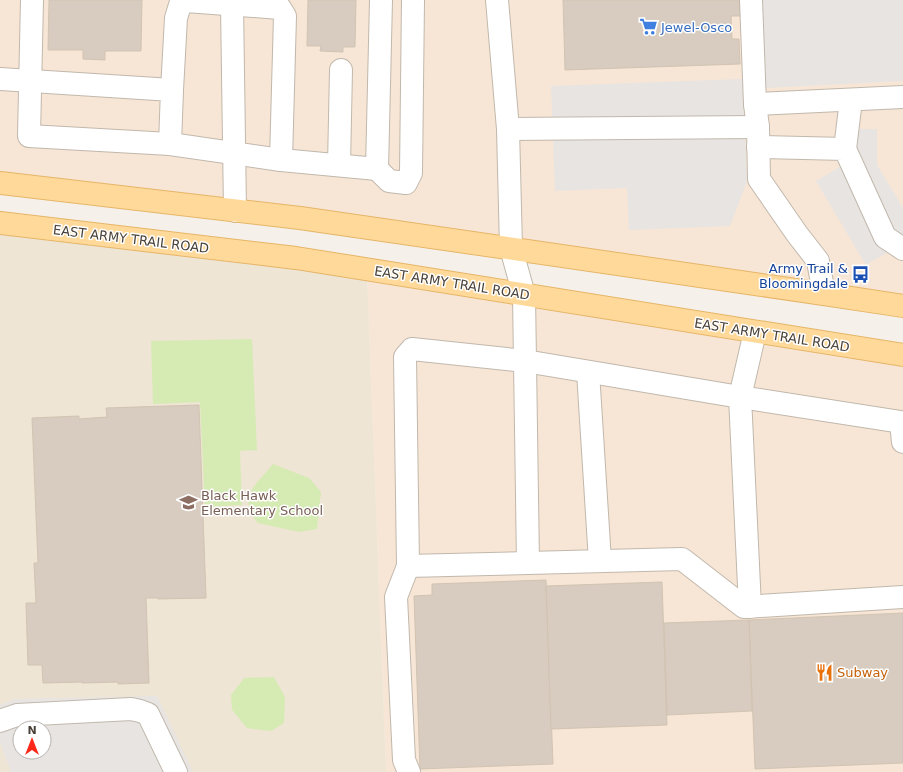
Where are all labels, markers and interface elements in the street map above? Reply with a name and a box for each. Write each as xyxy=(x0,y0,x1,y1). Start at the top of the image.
supermarket icon: Jewel-Osco xyxy=(638,17,658,37)
place label: Jewel-Osco xyxy=(660,20,732,35)
street label: EAST ARMY TRAIL ROAD xyxy=(52,222,210,256)
place label: Army Trail & Bloomingdale xyxy=(759,261,848,291)
street label: EAST ARMY TRAIL ROAD xyxy=(373,263,531,303)
bus stop icon: Army Trail & Bloomingdale xyxy=(851,265,871,285)
street label: EAST ARMY TRAIL ROAD xyxy=(693,315,851,355)
place label: Black Hawk Elementary School xyxy=(201,488,323,518)
school or university icon: Black Hawk Elementary School xyxy=(178,492,198,512)
restaurant icon: Subway xyxy=(814,662,834,682)
place label: Subway xyxy=(837,665,888,680)
north arrow xyxy=(12,720,52,760)
text: N xyxy=(27,724,37,737)

